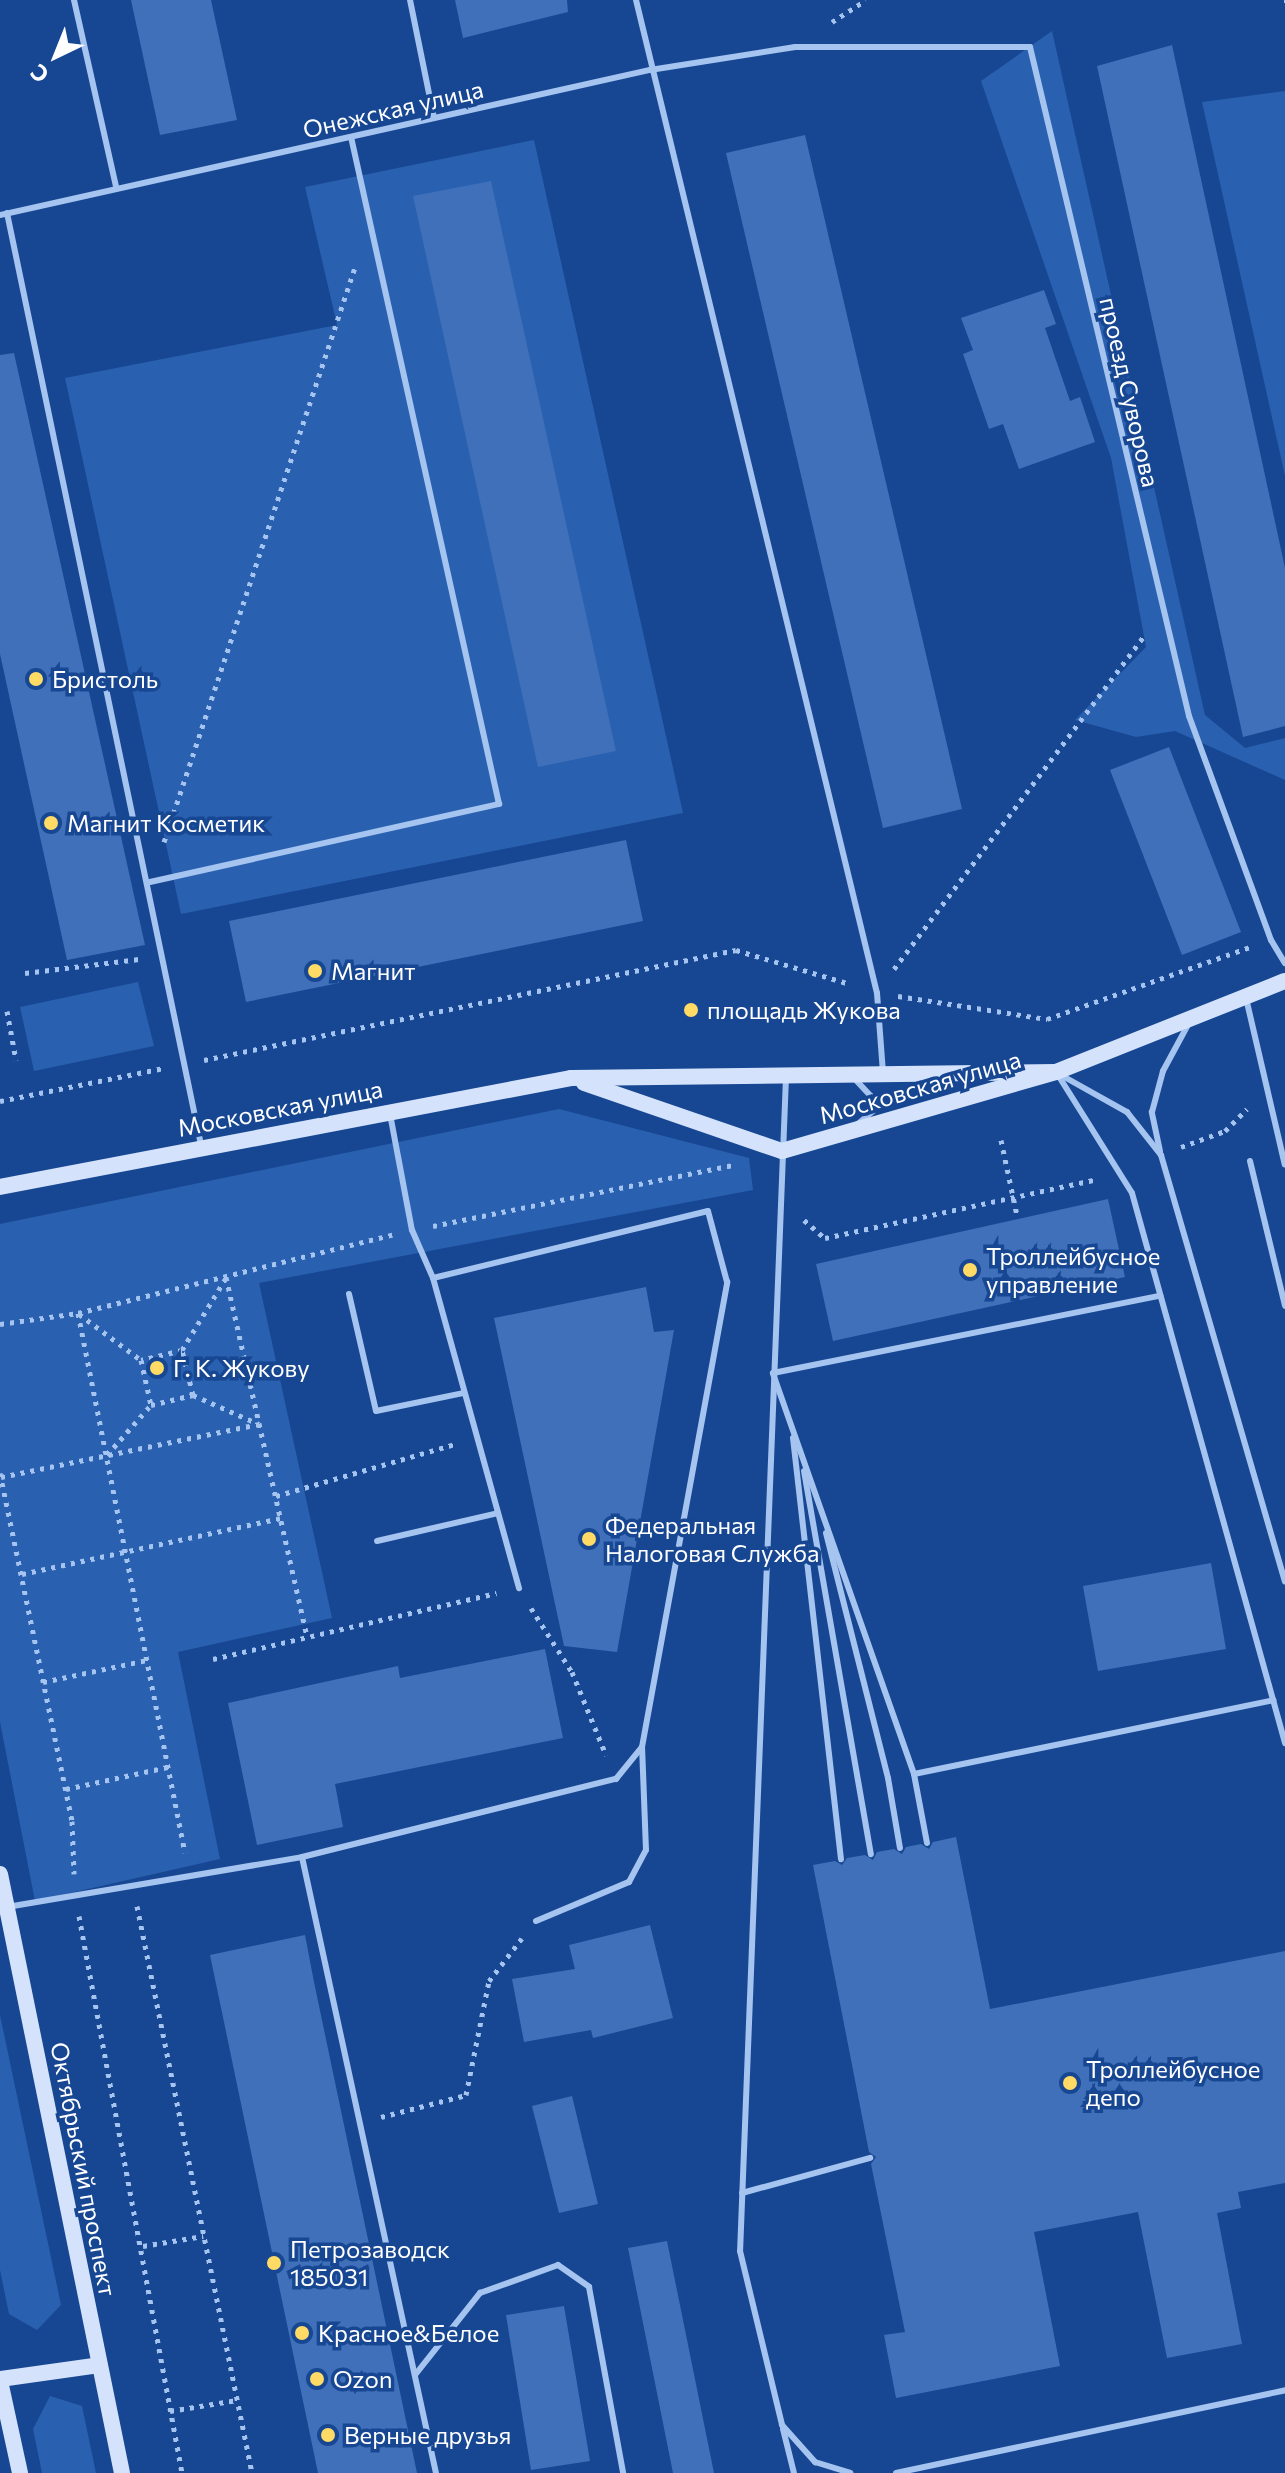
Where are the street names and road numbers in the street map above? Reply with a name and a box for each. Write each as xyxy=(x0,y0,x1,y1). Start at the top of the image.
street label: Онежская улица xyxy=(300,74,486,144)
street label: проезд Суворова xyxy=(1094,294,1166,490)
street label: Московская улица xyxy=(816,1044,1024,1130)
street label: Московская улица xyxy=(175,1074,385,1142)
street label: Октябрьский проспект xyxy=(45,2039,123,2299)

